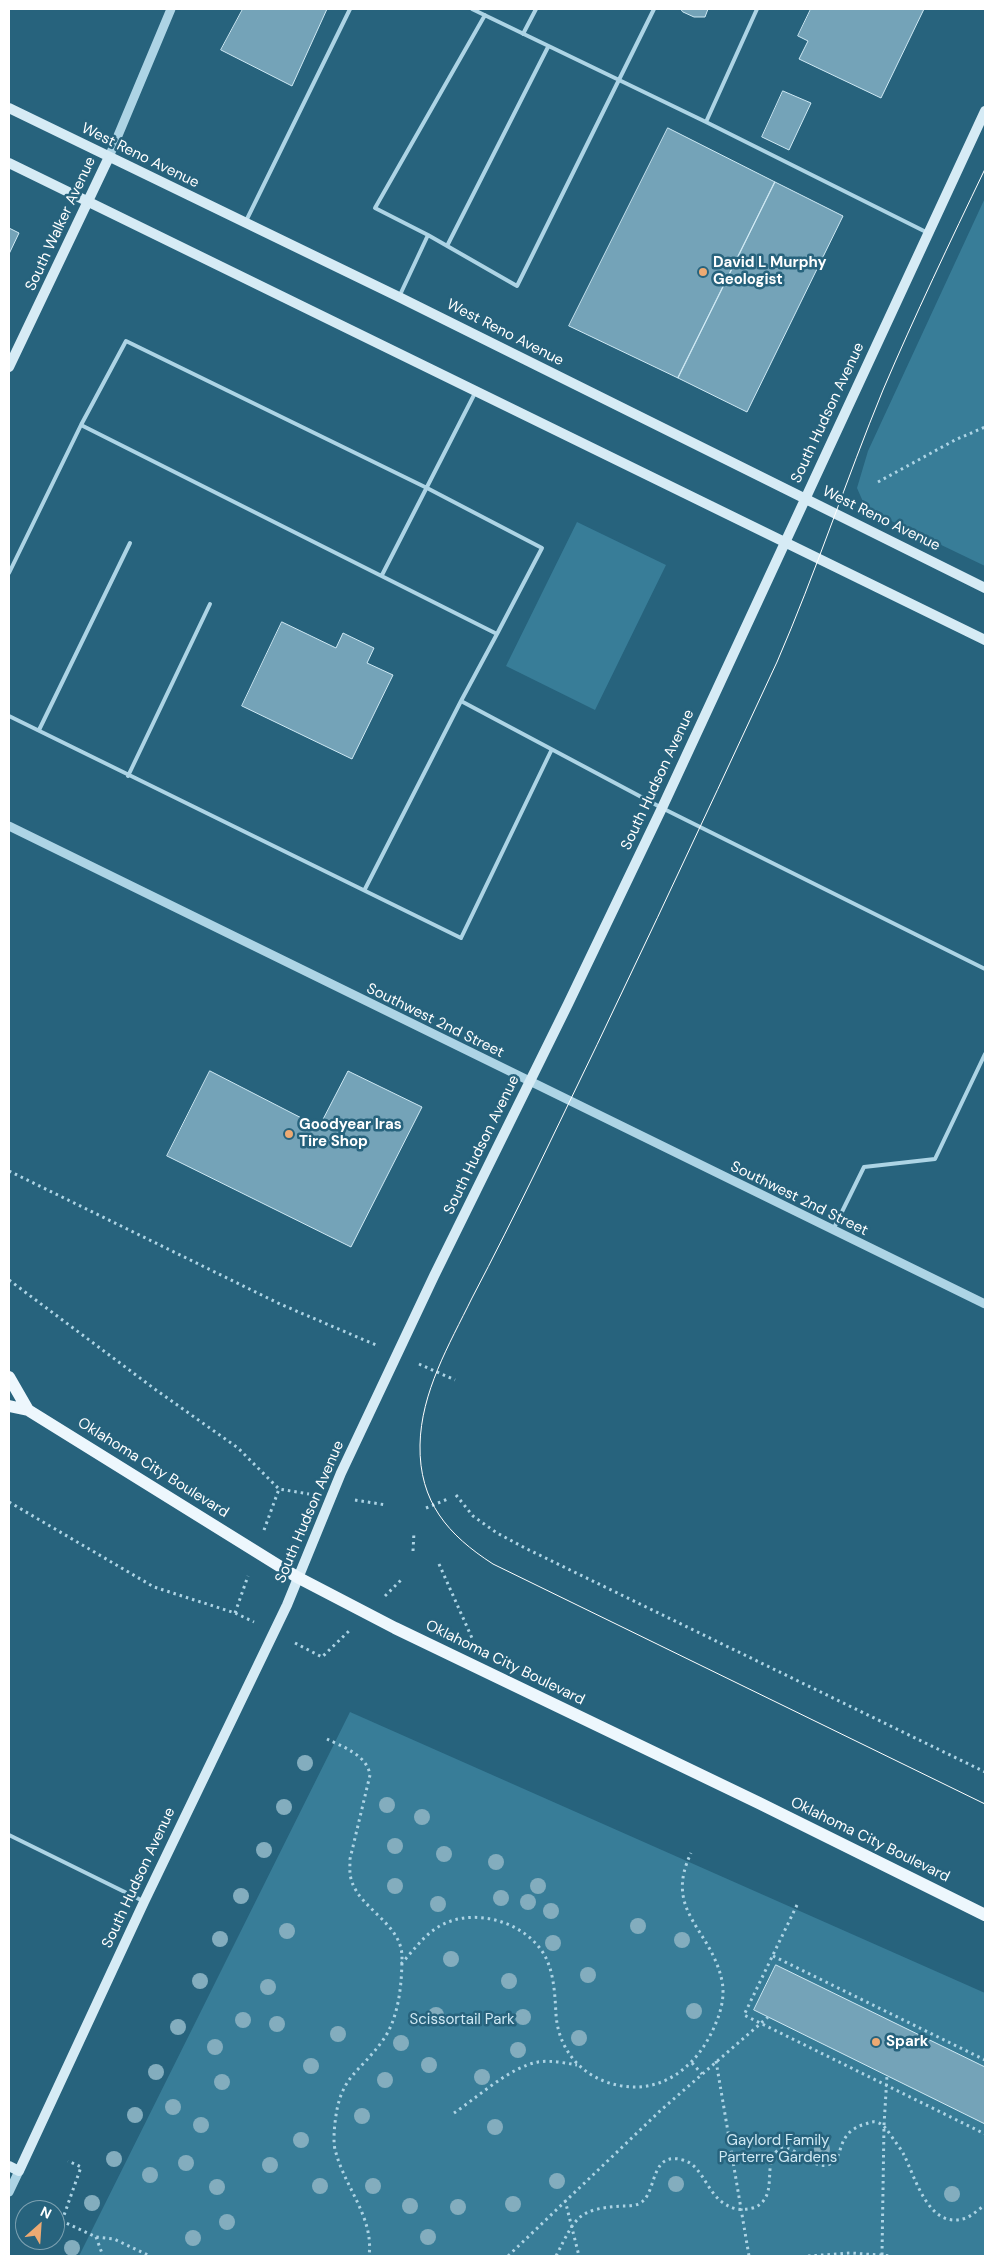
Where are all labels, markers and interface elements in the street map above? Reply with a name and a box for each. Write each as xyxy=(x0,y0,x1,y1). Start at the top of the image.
street label: West Reno Avenue xyxy=(78,120,202,192)
street label: South Walker Avenue xyxy=(22,154,100,294)
place label: David L Murphy Geologist xyxy=(713,254,827,289)
marker: David L Murphy Geologist xyxy=(697,266,709,278)
street label: West Reno Avenue xyxy=(444,296,566,370)
street label: South Hudson Avenue xyxy=(788,340,868,486)
street label: West Reno Avenue xyxy=(819,483,943,555)
street label: South Hudson Avenue xyxy=(618,707,698,853)
street label: Southwest 2nd Street xyxy=(363,980,507,1062)
street label: South Hudson Avenue xyxy=(440,1072,524,1218)
place label: Goodyear Iras Tire Shop xyxy=(299,1116,402,1151)
marker: Goodyear Iras Tire Shop xyxy=(283,1128,295,1140)
street label: Southwest 2nd Street xyxy=(727,1158,871,1240)
street label: Oklahoma City Boulevard xyxy=(74,1414,232,1522)
street label: South Hudson Avenue xyxy=(272,1438,348,1586)
street label: Oklahoma City Boulevard xyxy=(423,1617,587,1709)
street label: Oklahoma City Boulevard xyxy=(788,1794,952,1886)
street label: South Hudson Avenue xyxy=(99,1805,179,1951)
park label: Scissortail Park xyxy=(410,2011,514,2029)
place label: Spark xyxy=(886,2033,928,2051)
marker: Spark xyxy=(870,2036,882,2048)
park label: Gaylord Family Parterre Gardens xyxy=(719,2132,837,2167)
north arrow xyxy=(15,2200,65,2250)
text: N xyxy=(38,2202,55,2223)

